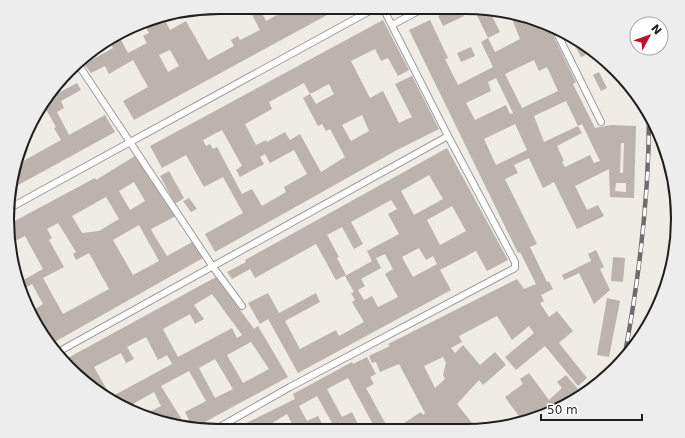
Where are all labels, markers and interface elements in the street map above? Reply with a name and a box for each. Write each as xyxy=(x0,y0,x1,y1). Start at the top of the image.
north arrow xyxy=(629,16,669,56)
text: N xyxy=(648,22,664,38)
scale bar xyxy=(541,396,642,422)
text: 50 m xyxy=(547,403,578,417)

